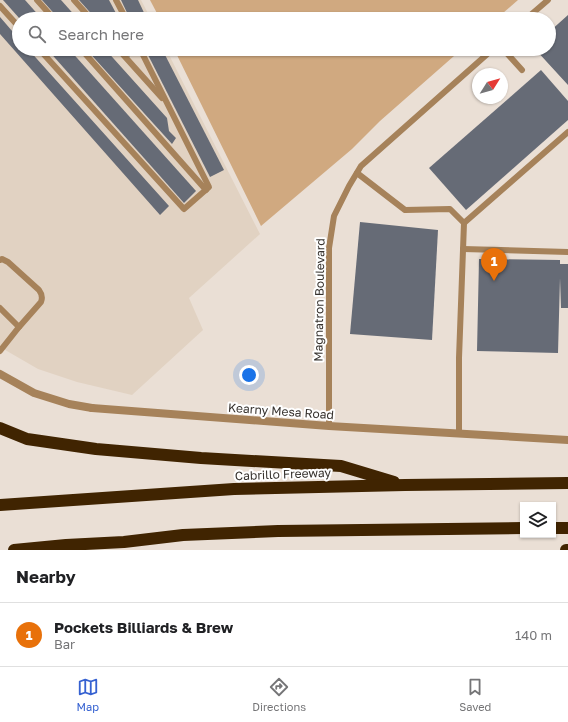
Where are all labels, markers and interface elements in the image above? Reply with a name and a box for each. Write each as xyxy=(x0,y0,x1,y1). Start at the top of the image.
search box xyxy=(12,12,556,56)
icon: search xyxy=(26,23,48,45)
text: Search here xyxy=(58,25,144,43)
north arrow xyxy=(472,68,508,104)
street label: Magnatron Boulevard xyxy=(310,238,328,362)
pin: 1 xyxy=(481,248,507,281)
your location xyxy=(239,365,259,385)
street label: Kearny Mesa Road xyxy=(228,400,334,422)
street label: Cabrillo Freeway xyxy=(235,465,332,483)
map controls xyxy=(520,502,556,538)
button: layers xyxy=(520,502,556,538)
text: Nearby xyxy=(16,566,76,587)
text: Pockets Billiards & Brew xyxy=(54,618,233,636)
text: 1 xyxy=(26,627,32,643)
text: 140 m xyxy=(515,627,552,643)
text: Bar xyxy=(54,636,75,652)
tab: Map xyxy=(77,676,99,713)
tab: Directions xyxy=(252,676,306,713)
tab: Saved xyxy=(459,676,491,713)

